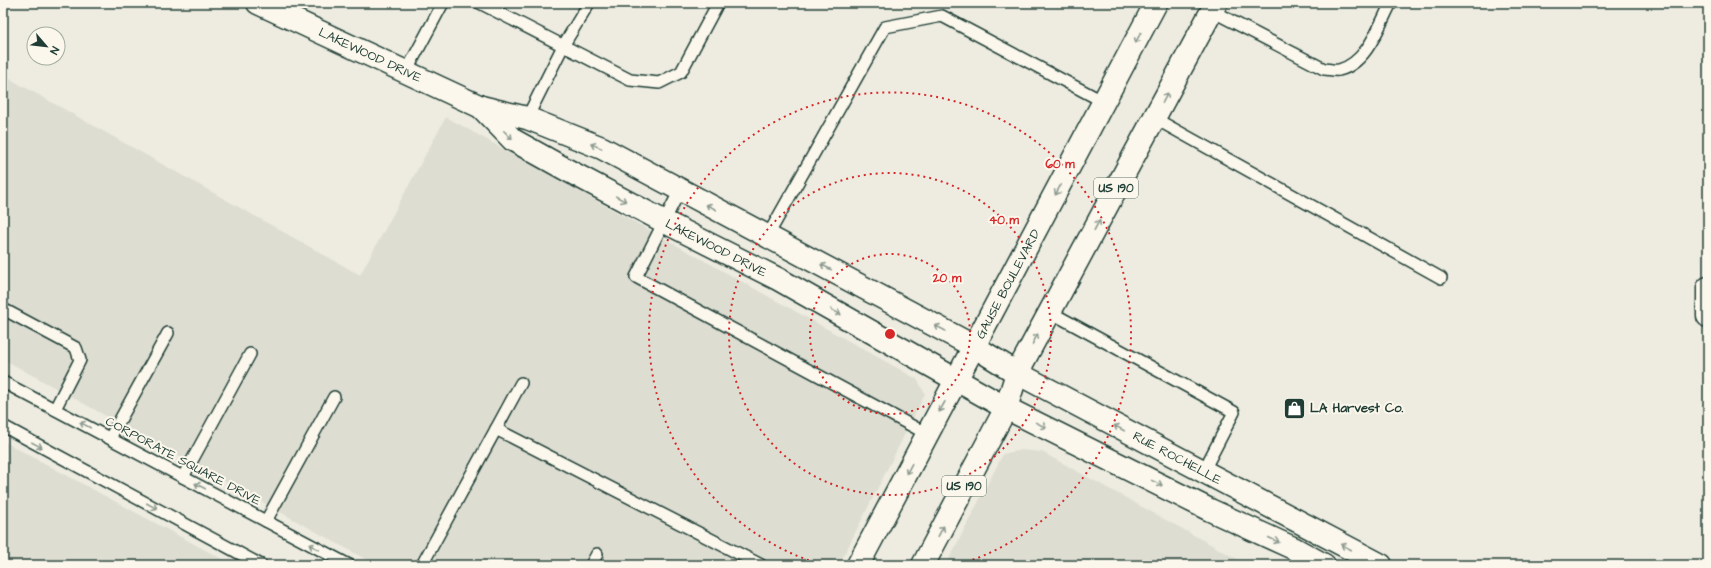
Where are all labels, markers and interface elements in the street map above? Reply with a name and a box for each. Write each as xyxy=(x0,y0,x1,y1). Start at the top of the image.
street label: LAKEWOOD DRIVE xyxy=(316,23,425,87)
north arrow xyxy=(26,26,66,66)
one-way arrow xyxy=(1134,31,1141,43)
text: N xyxy=(46,44,63,57)
one-way arrow xyxy=(1162,92,1169,104)
one-way arrow xyxy=(504,130,513,140)
one-way arrow xyxy=(590,141,602,149)
text: 60 m xyxy=(1045,156,1075,173)
road number: US 190 xyxy=(1094,178,1138,198)
one-way arrow xyxy=(1053,184,1061,196)
one-way arrow xyxy=(615,196,627,204)
one-way arrow xyxy=(705,203,717,210)
text: 40 m xyxy=(989,212,1020,229)
street label: LAKEWOOD DRIVE xyxy=(662,215,770,282)
one-way arrow xyxy=(1093,219,1101,231)
street label: GAUSE BOULEVARD xyxy=(971,225,1045,342)
one-way arrow xyxy=(820,263,832,270)
text: 20 m xyxy=(932,270,962,287)
one-way arrow xyxy=(830,308,842,316)
one-way arrow xyxy=(935,324,947,332)
centre of rings xyxy=(883,327,897,341)
one-way arrow xyxy=(1032,333,1040,345)
shop icon: LA Harvest Co. xyxy=(1281,395,1307,421)
place label: LA Harvest Co. xyxy=(1310,399,1403,417)
one-way arrow xyxy=(938,401,946,413)
street label: CORPORATE SQUARE DRIVE xyxy=(102,412,264,510)
one-way arrow xyxy=(79,421,91,428)
one-way arrow xyxy=(1035,422,1047,429)
one-way arrow xyxy=(1114,424,1126,431)
street label: RUE ROCHELLE xyxy=(1130,427,1225,489)
one-way arrow xyxy=(31,441,43,449)
one-way arrow xyxy=(905,463,912,475)
road number: US 190 xyxy=(942,476,986,496)
one-way arrow xyxy=(1151,480,1163,487)
one-way arrow xyxy=(194,482,206,489)
one-way arrow xyxy=(146,503,158,511)
one-way arrow xyxy=(938,525,945,537)
one-way arrow xyxy=(1268,536,1280,544)
one-way arrow xyxy=(309,542,321,550)
one-way arrow xyxy=(1340,543,1352,550)

